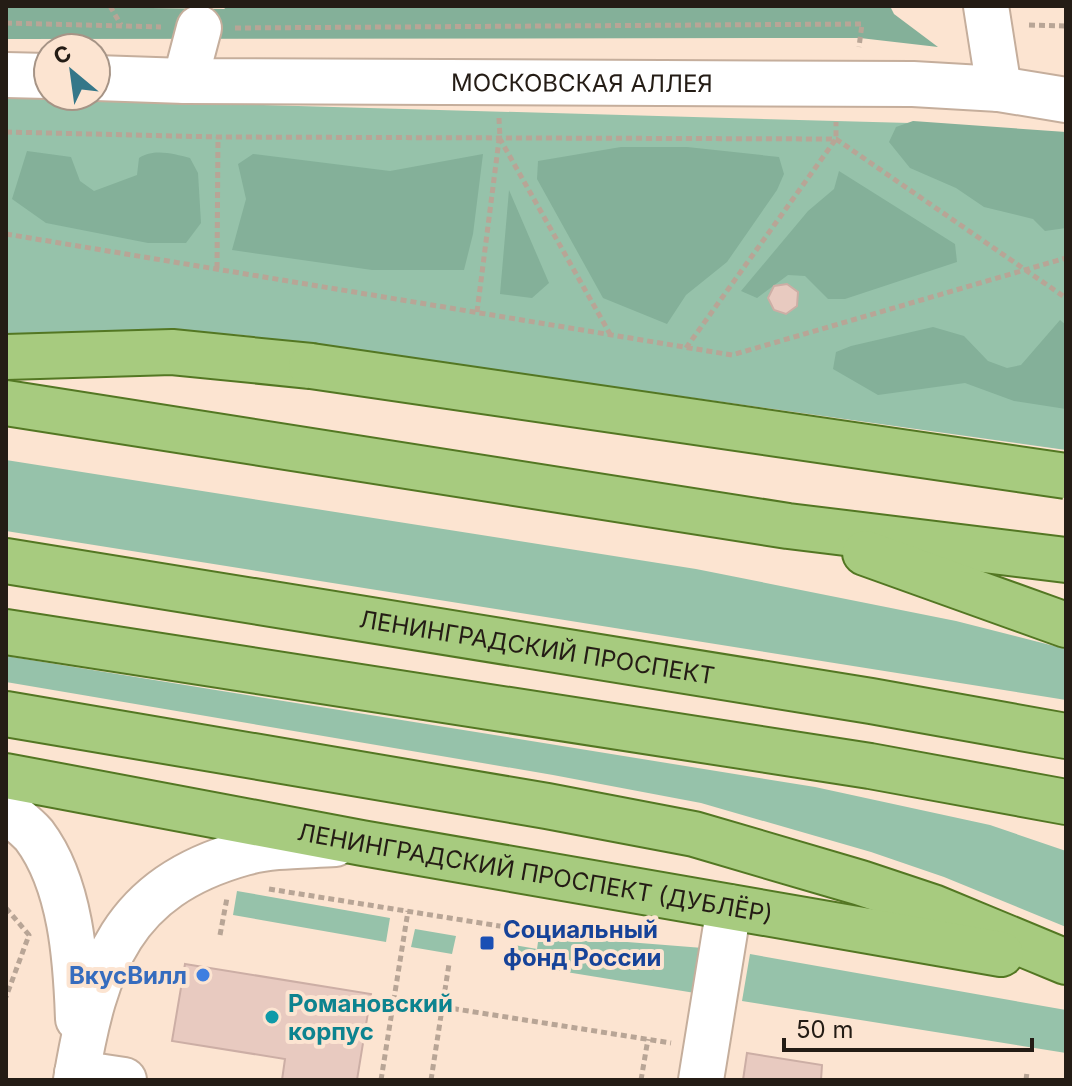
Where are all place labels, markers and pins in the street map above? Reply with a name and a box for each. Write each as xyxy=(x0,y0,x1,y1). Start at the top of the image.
place label: Социальный фонд России xyxy=(503,915,661,972)
marker: Социальный фонд России xyxy=(478,934,496,952)
place label: ВкусВилл xyxy=(69,961,187,990)
marker: ВкусВилл xyxy=(194,966,212,984)
place label: Романовский корпус xyxy=(288,989,453,1046)
marker: Романовский корпус xyxy=(263,1008,281,1026)

